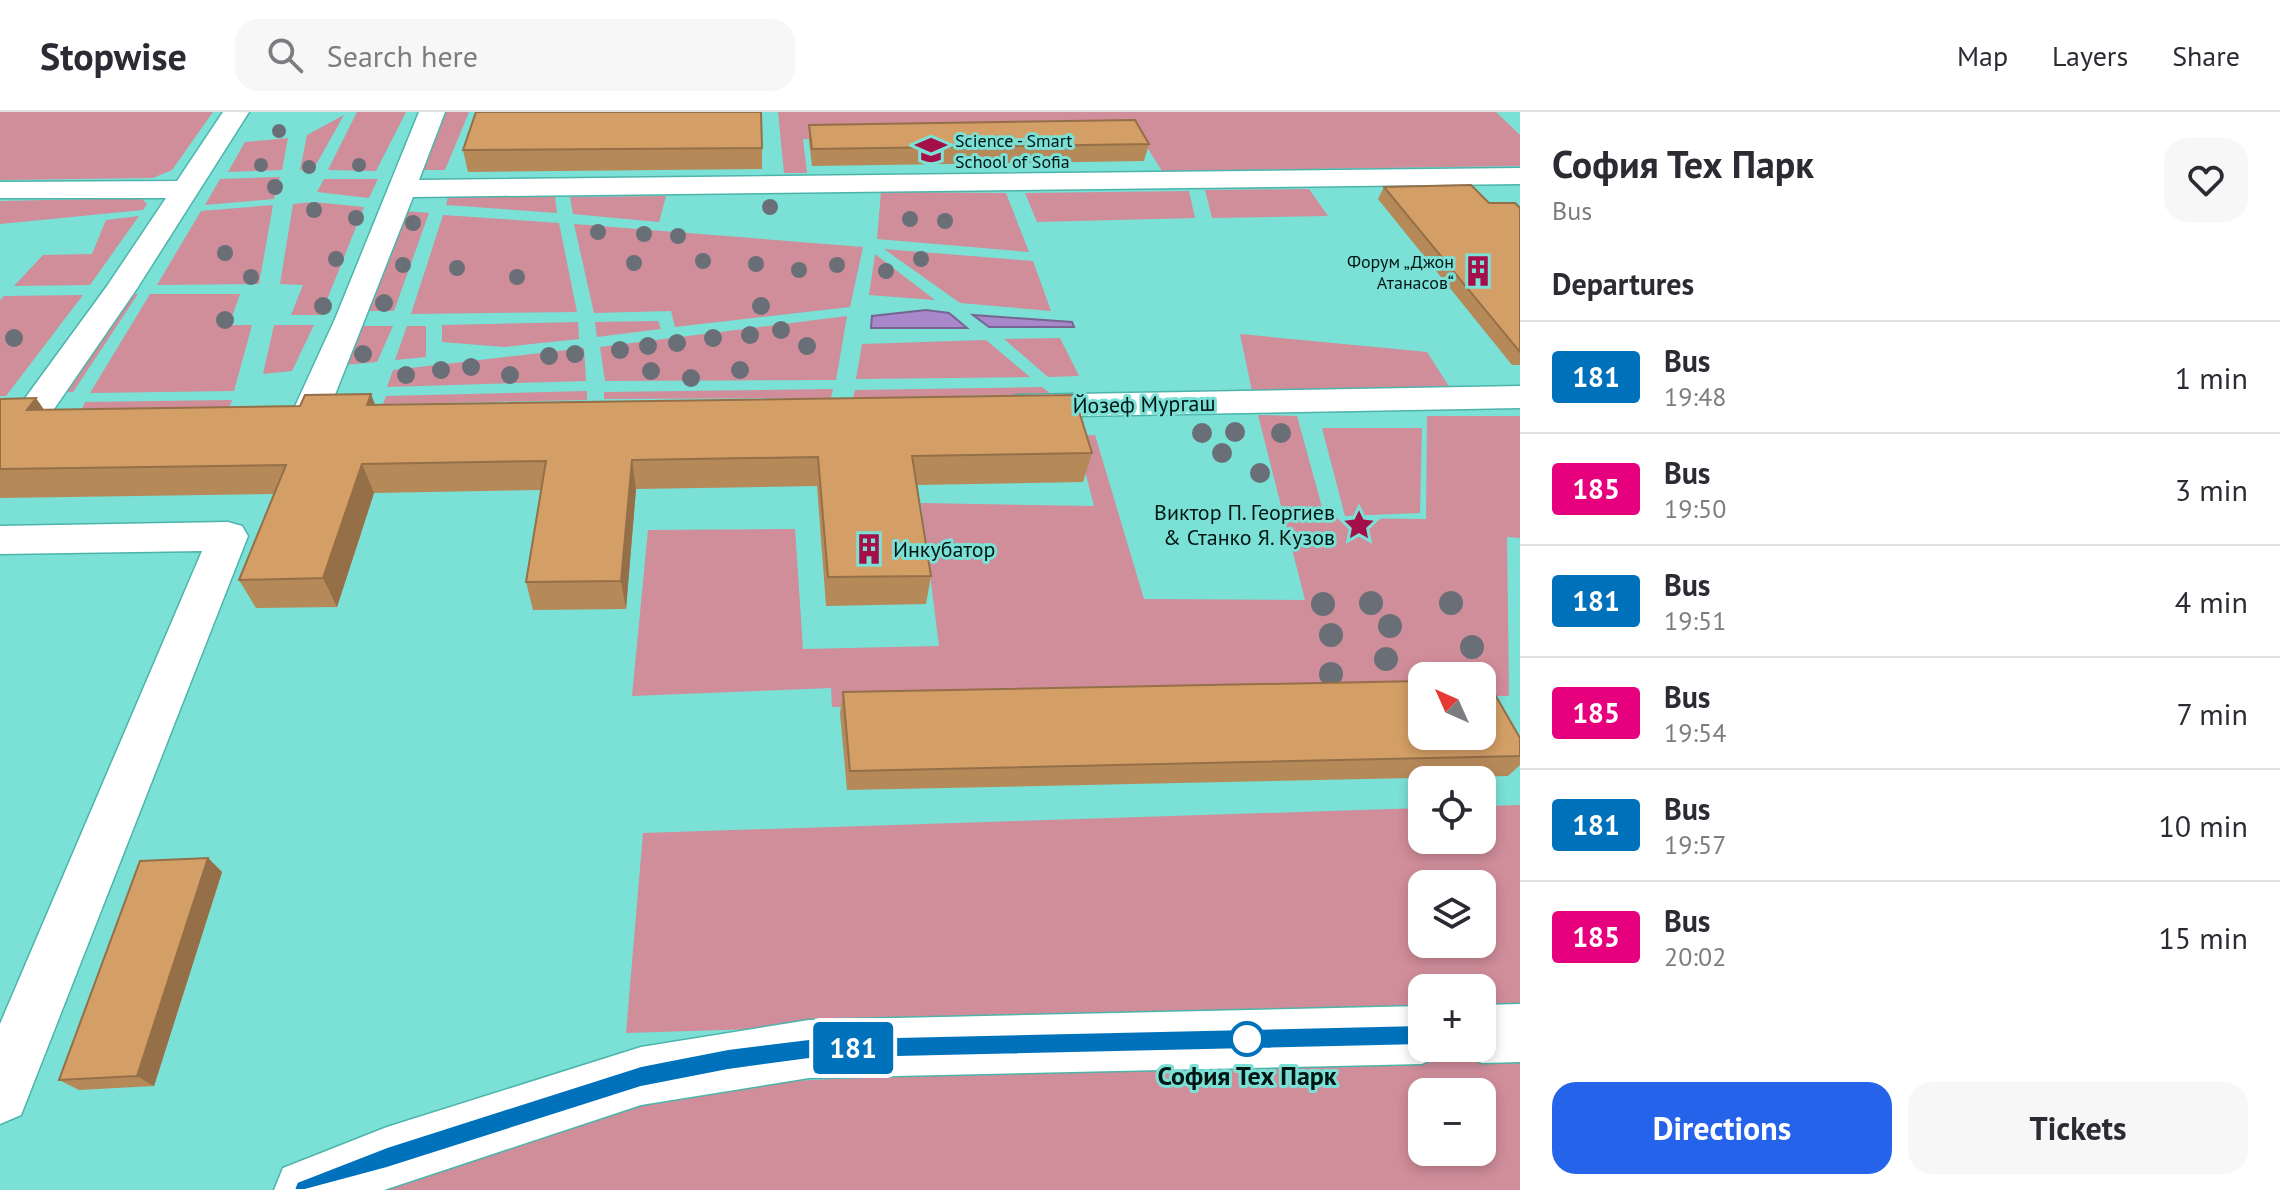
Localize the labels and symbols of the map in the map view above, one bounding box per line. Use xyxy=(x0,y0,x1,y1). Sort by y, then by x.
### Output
place label: Science - Smart School of Sofia xyxy=(955,129,1072,173)
school or university icon: Science - Smart School of Sofia xyxy=(914,133,948,167)
place label: Форум „Джон Атанасов“ xyxy=(1347,250,1454,294)
building icon: Форум „Джон Атанасов“ xyxy=(1461,254,1495,288)
street label: Йозеф Мургаш xyxy=(1072,389,1216,419)
place label: Виктор П. Георгиев & Станко Я. Кузов xyxy=(1154,498,1335,551)
place icon: Виктор П. Георгиев & Станко Я. Кузов xyxy=(1342,508,1376,542)
building icon: Инкубатор xyxy=(852,532,886,566)
place label: Инкубатор xyxy=(893,535,995,563)
north arrow xyxy=(1408,662,1496,750)
line badge: 181 xyxy=(807,1022,899,1074)
marker: София Тех Парк xyxy=(1230,1022,1264,1056)
place label: София Тех Парк xyxy=(1157,1059,1337,1092)

